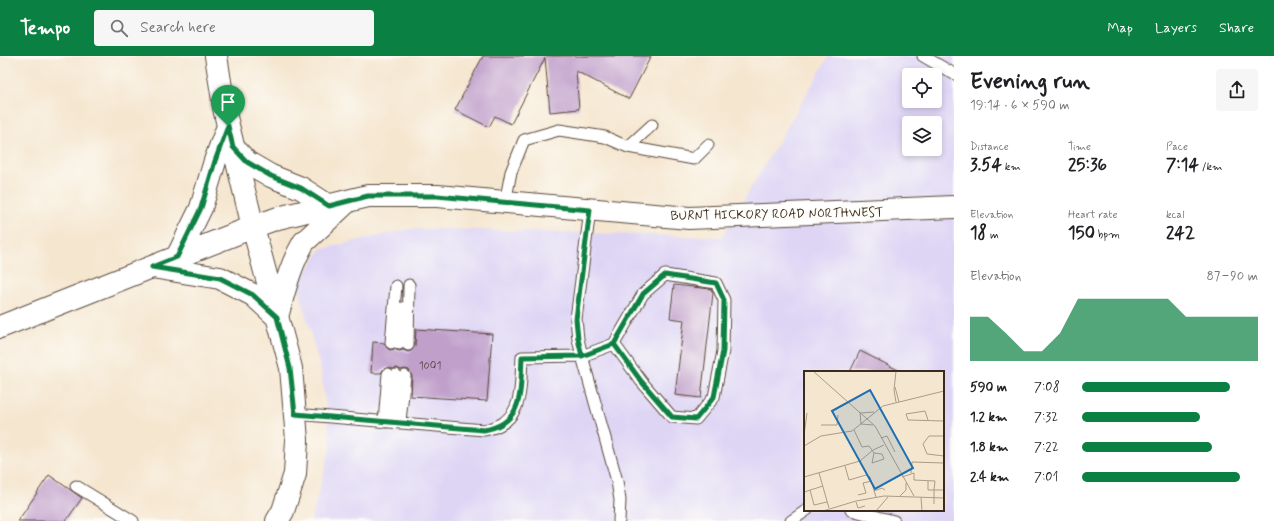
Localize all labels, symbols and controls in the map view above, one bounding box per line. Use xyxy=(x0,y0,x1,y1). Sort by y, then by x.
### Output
search box xyxy=(94,10,374,46)
text: Tempo xyxy=(20,16,70,41)
icon: search xyxy=(108,17,130,39)
text: Search here xyxy=(140,18,216,38)
text: Map xyxy=(1107,19,1133,37)
text: Layers xyxy=(1155,19,1197,37)
text: Share xyxy=(1219,19,1254,37)
map controls xyxy=(902,68,942,156)
button: locate xyxy=(902,68,942,108)
text: Evening run xyxy=(970,68,1090,96)
button: share xyxy=(1216,69,1258,111)
pin xyxy=(211,85,245,126)
icon: arrive xyxy=(217,91,239,113)
text: 19:14 · 6 × 590 m xyxy=(970,97,1070,114)
button: layers xyxy=(902,116,942,156)
text: Distance xyxy=(970,140,1009,154)
text: Time xyxy=(1068,140,1091,154)
text: Pace xyxy=(1166,140,1188,154)
text: 3.54 xyxy=(970,154,1002,176)
text: 25:36 xyxy=(1068,154,1107,176)
text: 7:14 xyxy=(1166,154,1199,176)
text: km xyxy=(1002,160,1021,174)
text: /km xyxy=(1199,160,1223,174)
street label: BURNT HICKORY ROAD NORTHWEST xyxy=(670,204,884,225)
text: Elevation xyxy=(970,208,1013,222)
text: Heart rate xyxy=(1068,208,1117,222)
text: kcal xyxy=(1166,208,1184,222)
text: 18 xyxy=(970,222,987,244)
text: 150 xyxy=(1068,222,1095,244)
text: 242 xyxy=(1166,222,1195,244)
text: m xyxy=(987,228,999,242)
text: bpm xyxy=(1095,228,1120,242)
text: Elevation xyxy=(970,268,1021,285)
text: 87–90 m xyxy=(1206,268,1258,285)
house number: 1001 xyxy=(419,359,441,373)
inset map xyxy=(804,371,944,511)
text: 590 m xyxy=(970,379,1007,396)
text: 7:08 xyxy=(1034,379,1060,396)
text: 1.2 km xyxy=(970,409,1007,426)
text: 7:32 xyxy=(1034,409,1058,426)
text: 1.8 km xyxy=(970,439,1008,456)
text: 7:22 xyxy=(1034,439,1059,456)
text: 2.4 km xyxy=(970,469,1009,486)
text: 7:01 xyxy=(1034,469,1058,486)

